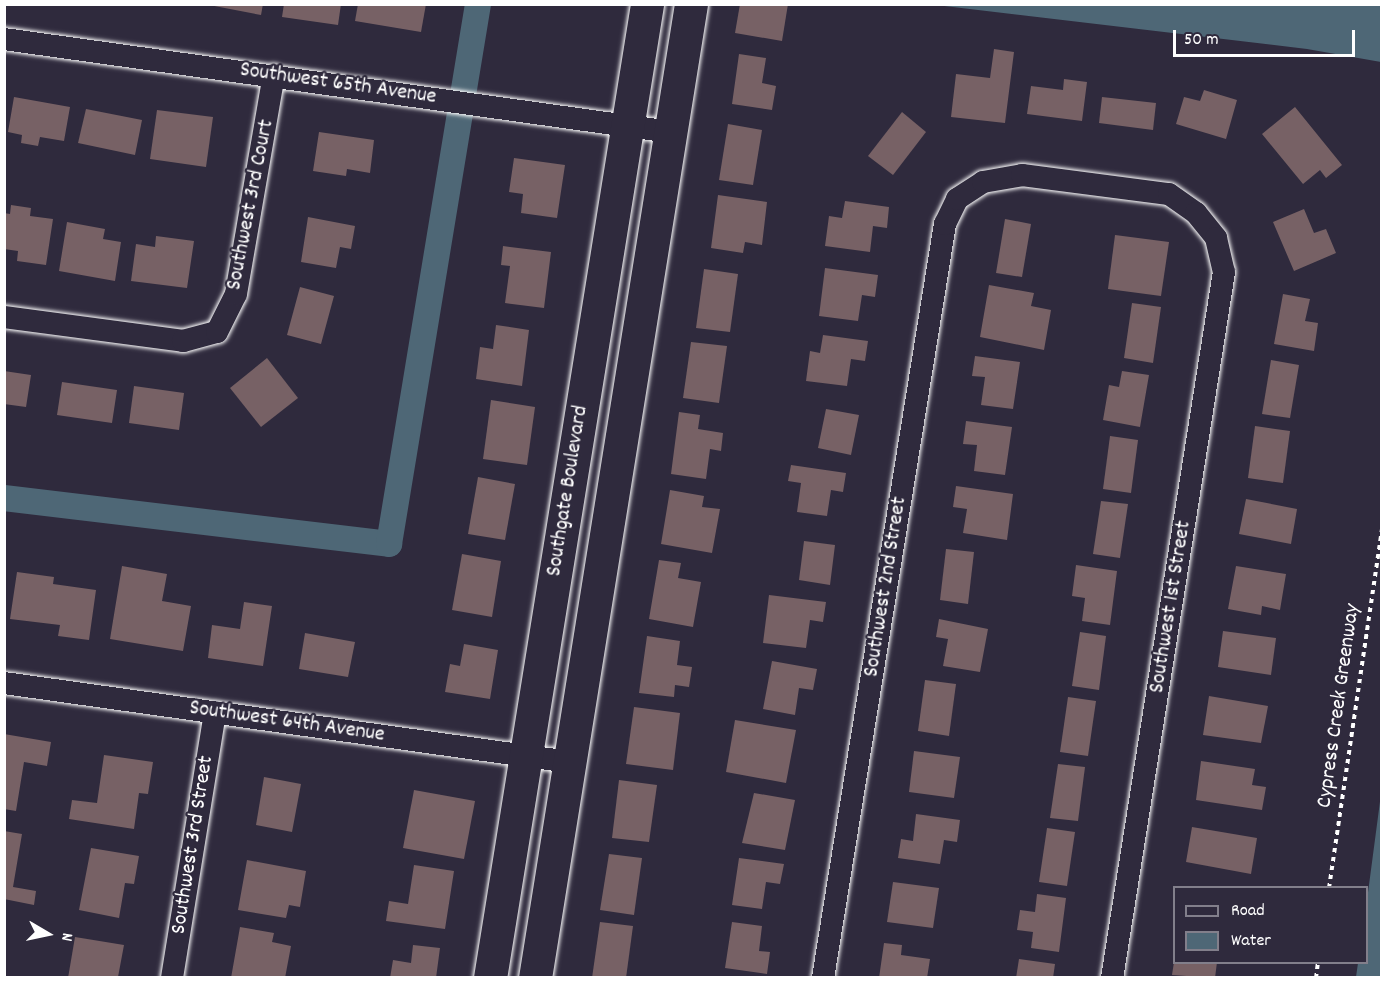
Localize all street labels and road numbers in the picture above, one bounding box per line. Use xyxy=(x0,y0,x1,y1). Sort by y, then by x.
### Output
street label: Southwest 65th Avenue xyxy=(238,57,438,111)
street label: Southwest 3rd Court xyxy=(222,118,280,292)
street label: Southgate Boulevard xyxy=(541,404,595,578)
street label: Southwest 2nd Street xyxy=(859,495,913,679)
street label: Southwest 1st Street xyxy=(1144,519,1198,695)
street label: Cypress Creek Greenway xyxy=(1312,602,1366,810)
street label: Southwest 64th Avenue xyxy=(188,695,386,749)
street label: Southwest 3rd Street xyxy=(166,754,220,936)

